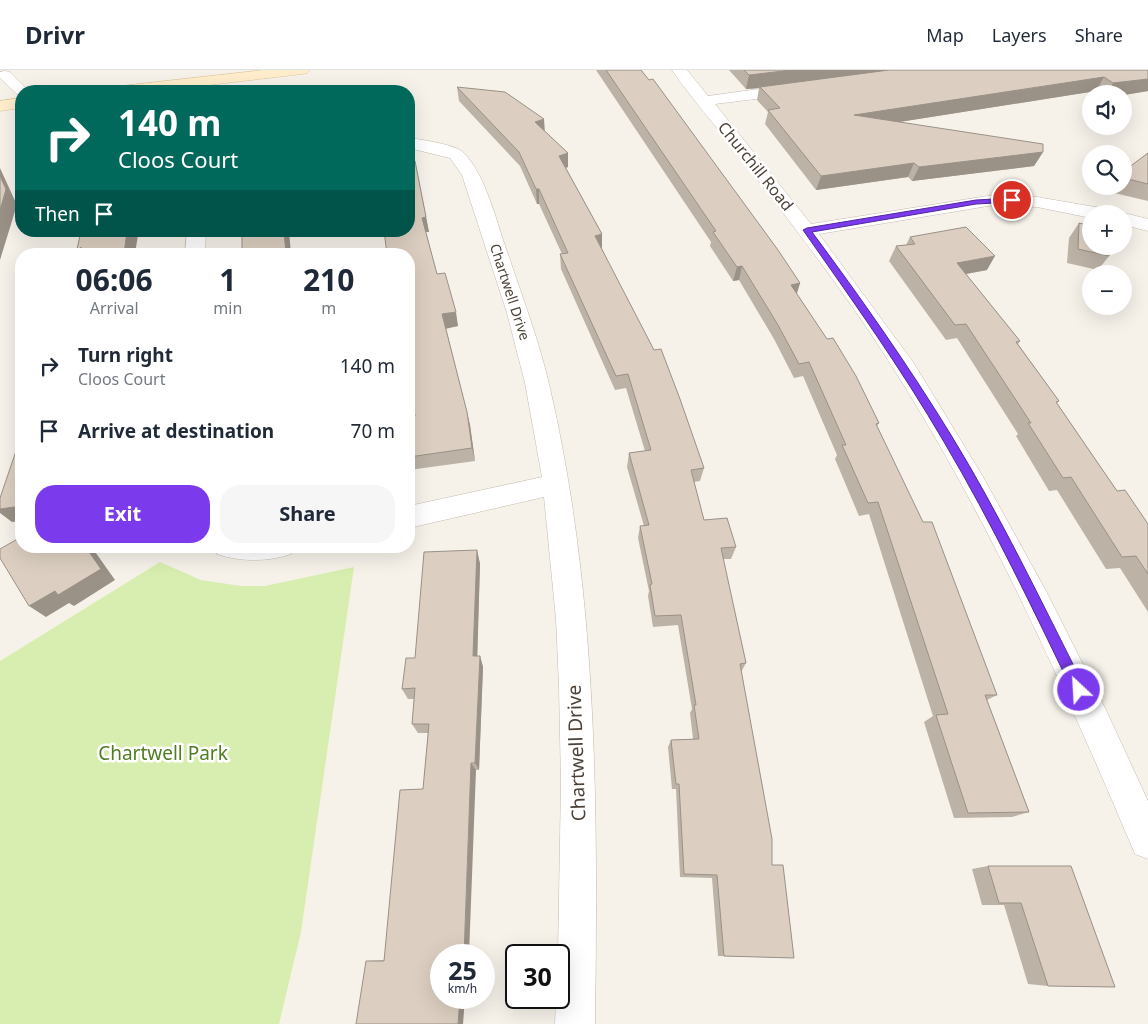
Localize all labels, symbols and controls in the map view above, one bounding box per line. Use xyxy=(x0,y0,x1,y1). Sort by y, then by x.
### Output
text: Drivr xyxy=(25,18,85,51)
text: Map xyxy=(926,23,964,47)
text: Layers xyxy=(992,23,1047,47)
text: Share xyxy=(1075,23,1123,47)
map controls xyxy=(1082,85,1132,315)
button: sound xyxy=(1082,85,1132,135)
text: 140 m xyxy=(118,99,221,146)
icon: right xyxy=(35,105,100,170)
street label: Churchill Road xyxy=(713,117,799,215)
text: Cloos Court xyxy=(118,144,238,174)
button: search xyxy=(1082,145,1132,195)
pin xyxy=(991,179,1033,221)
icon: arrive xyxy=(998,186,1026,214)
icon: arrive xyxy=(90,200,118,228)
text: Then xyxy=(35,201,80,227)
button: + xyxy=(1082,205,1132,255)
street label: Chartwell Drive xyxy=(486,241,535,343)
text: 06:06 xyxy=(76,259,153,300)
text: 1 xyxy=(219,259,236,300)
text: 210 xyxy=(303,259,354,300)
button: − xyxy=(1082,265,1132,315)
text: Arrival xyxy=(90,297,139,319)
text: min xyxy=(213,297,242,319)
text: m xyxy=(321,297,336,319)
text: Turn right xyxy=(78,342,173,368)
icon: right xyxy=(35,352,63,380)
text: 140 m xyxy=(340,353,395,379)
text: Cloos Court xyxy=(78,368,166,390)
icon: arrive xyxy=(35,417,63,445)
text: Arrive at destination xyxy=(78,418,274,444)
text: 70 m xyxy=(351,418,395,444)
button: Exit xyxy=(35,485,210,543)
button: Share xyxy=(220,485,395,543)
position arrow xyxy=(1052,663,1104,715)
street label: Chartwell Drive xyxy=(561,684,591,822)
park label: Chartwell Park xyxy=(98,740,228,766)
speed limit sign: 30 xyxy=(505,944,570,1009)
text: 25 xyxy=(448,953,477,987)
text: km/h xyxy=(448,980,477,997)

